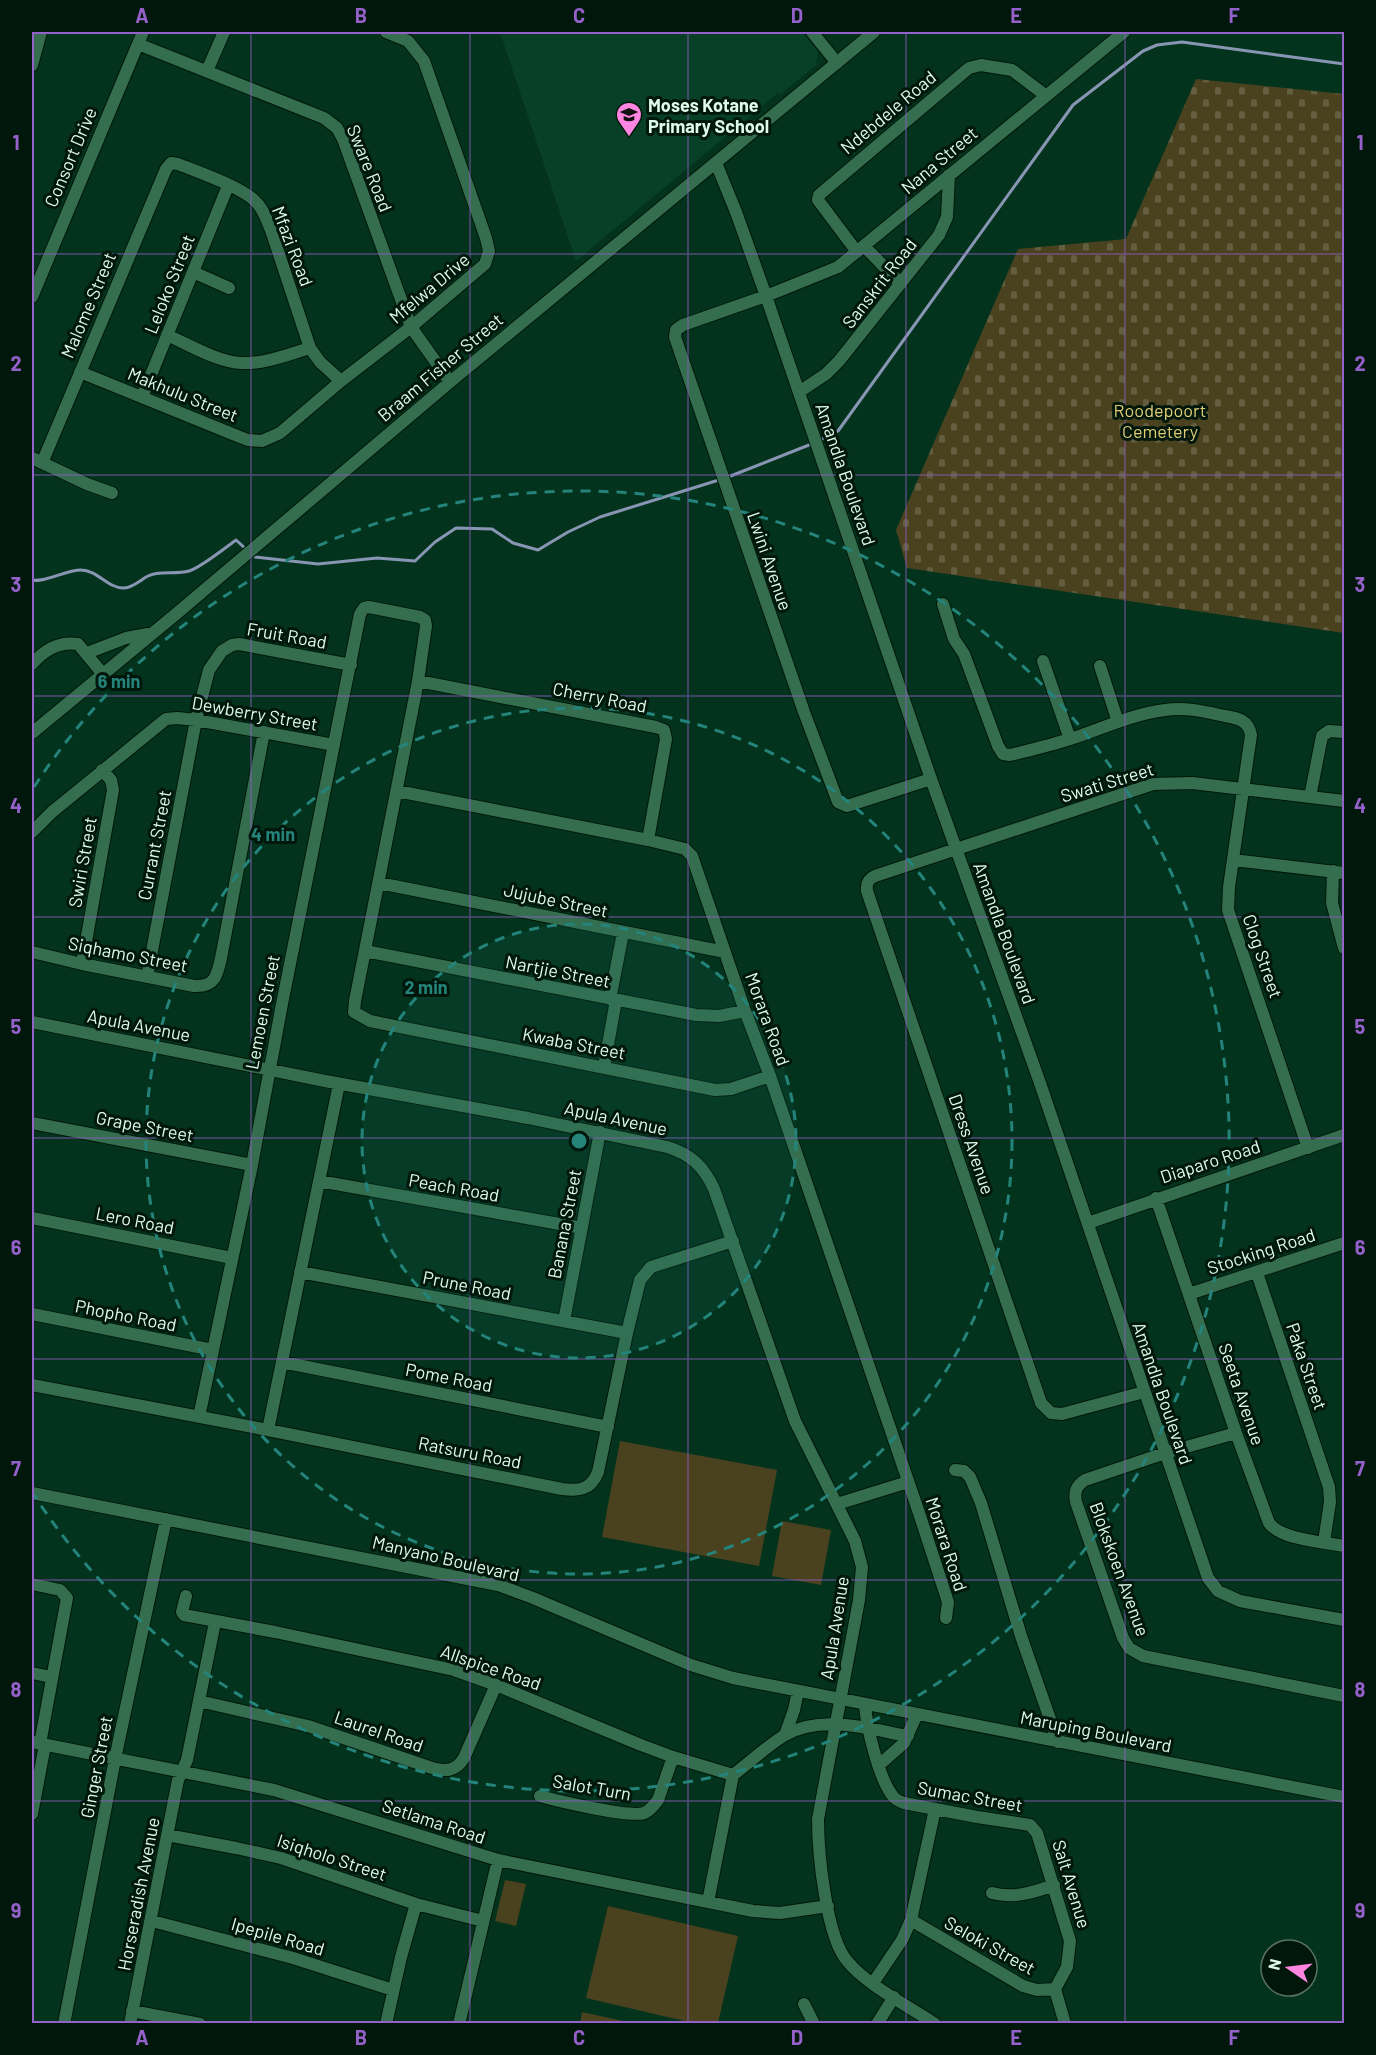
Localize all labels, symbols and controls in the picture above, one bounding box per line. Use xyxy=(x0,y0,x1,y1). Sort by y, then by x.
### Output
text: A xyxy=(135,3,149,27)
text: B xyxy=(355,3,367,27)
text: C xyxy=(573,3,585,27)
text: D xyxy=(791,3,803,27)
text: E xyxy=(1010,3,1022,27)
text: F xyxy=(1228,3,1240,27)
street label: Ndebdele Road xyxy=(836,66,940,158)
place label: Moses Kotane Primary School xyxy=(648,94,769,137)
school or university icon: Moses Kotane Primary School xyxy=(614,100,644,138)
street label: Consort Drive xyxy=(39,104,101,210)
street label: Sware Road xyxy=(343,121,397,215)
street label: Nana Street xyxy=(896,122,982,198)
text: 1 xyxy=(12,130,20,154)
text: 1 xyxy=(1356,130,1364,154)
street label: Mfazi Road xyxy=(268,203,318,289)
street label: Leloko Street xyxy=(139,231,199,337)
street label: Sanskrit Road xyxy=(837,234,921,332)
street label: Mfelwa Drive xyxy=(384,248,474,328)
street label: Malome Street xyxy=(56,249,120,361)
street label: Braam Fisher Street xyxy=(373,308,507,426)
text: 2 xyxy=(10,351,22,375)
text: 2 xyxy=(1354,351,1366,375)
street label: Makhulu Street xyxy=(125,362,241,426)
park label: Roodepoort Cemetery xyxy=(1114,399,1206,442)
street label: Amandla Boulevard xyxy=(811,400,881,548)
street label: Lwini Avenue xyxy=(743,509,797,613)
text: 3 xyxy=(11,572,21,596)
text: 3 xyxy=(1355,572,1365,596)
street label: Fruit Road xyxy=(245,617,329,653)
text: 6 min xyxy=(98,670,140,692)
street label: Cherry Road xyxy=(551,677,649,717)
street label: Dewberry Street xyxy=(190,691,320,735)
street label: Swati Street xyxy=(1058,757,1156,807)
street label: Currant Street xyxy=(133,788,175,902)
text: 4 xyxy=(10,793,22,817)
text: 4 xyxy=(1354,793,1366,817)
street label: Swiri Street xyxy=(63,815,101,909)
text: 4 min xyxy=(251,823,295,845)
street label: Amandla Boulevard xyxy=(969,859,1041,1007)
street label: Jujube Street xyxy=(502,878,610,922)
street label: Clog Street xyxy=(1238,911,1288,1001)
street label: Siqhamo Street xyxy=(66,932,190,976)
street label: Nartjie Street xyxy=(504,950,612,992)
street label: Lemoen Street xyxy=(240,953,284,1071)
street label: Morara Road xyxy=(741,969,795,1069)
text: 2 min xyxy=(404,976,448,998)
street label: Apula Avenue xyxy=(86,1004,192,1046)
text: 5 xyxy=(11,1014,22,1038)
text: 5 xyxy=(1355,1014,1366,1038)
street label: Kwaba Street xyxy=(521,1022,627,1064)
street label: Dress Avenue xyxy=(945,1091,999,1197)
street label: Apula Avenue xyxy=(563,1096,669,1140)
street label: Grape Street xyxy=(94,1106,196,1146)
centre of rings xyxy=(569,1131,589,1151)
street label: Diaparo Road xyxy=(1157,1135,1263,1187)
street label: Banana Street xyxy=(543,1167,585,1281)
street label: Peach Road xyxy=(407,1168,501,1206)
street label: Lero Road xyxy=(94,1202,176,1238)
street label: Stocking Road xyxy=(1204,1223,1318,1279)
text: 6 xyxy=(11,1235,22,1259)
text: 6 xyxy=(1355,1235,1366,1259)
street label: Prune Road xyxy=(421,1266,513,1304)
street label: Phopho Road xyxy=(73,1294,179,1336)
street label: Amandla Boulevard xyxy=(1128,1319,1198,1467)
street label: Paka Street xyxy=(1282,1320,1332,1412)
street label: Seeta Avenue xyxy=(1214,1340,1270,1448)
street label: Pome Road xyxy=(404,1358,494,1396)
street label: Ratsuru Road xyxy=(417,1431,523,1473)
text: 7 xyxy=(11,1456,21,1480)
text: 7 xyxy=(1355,1456,1365,1480)
street label: Morara Road xyxy=(921,1494,973,1594)
street label: Blokskoen Avenue xyxy=(1085,1499,1155,1639)
street label: Manyano Boulevard xyxy=(370,1530,522,1586)
street label: Apula Avenue xyxy=(815,1575,853,1681)
street label: Allspice Road xyxy=(438,1640,544,1694)
text: 8 xyxy=(11,1677,22,1701)
text: 8 xyxy=(1355,1677,1366,1701)
street label: Laurel Road xyxy=(332,1706,426,1756)
street label: Maruping Boulevard xyxy=(1018,1706,1174,1756)
street label: Ginger Street xyxy=(75,1714,117,1820)
street label: Salot Turn xyxy=(551,1769,633,1805)
street label: Sumac Street xyxy=(916,1776,1024,1816)
street label: Setlama Road xyxy=(380,1794,488,1848)
street label: Horseradish Avenue xyxy=(112,1816,164,1972)
street label: Isiqholo Street xyxy=(274,1829,390,1885)
street label: Salt Avenue xyxy=(1048,1837,1096,1931)
text: 9 xyxy=(11,1898,21,1922)
text: 9 xyxy=(1355,1898,1365,1922)
street label: Seloki Street xyxy=(941,1911,1039,1979)
street label: Ipepile Road xyxy=(229,1912,327,1960)
north arrow xyxy=(1259,1938,1319,1998)
text: N xyxy=(1263,1957,1284,1972)
text: A xyxy=(135,2025,149,2049)
text: B xyxy=(355,2025,367,2049)
text: C xyxy=(573,2025,585,2049)
text: D xyxy=(791,2025,803,2049)
text: E xyxy=(1010,2025,1022,2049)
text: F xyxy=(1228,2025,1240,2049)

